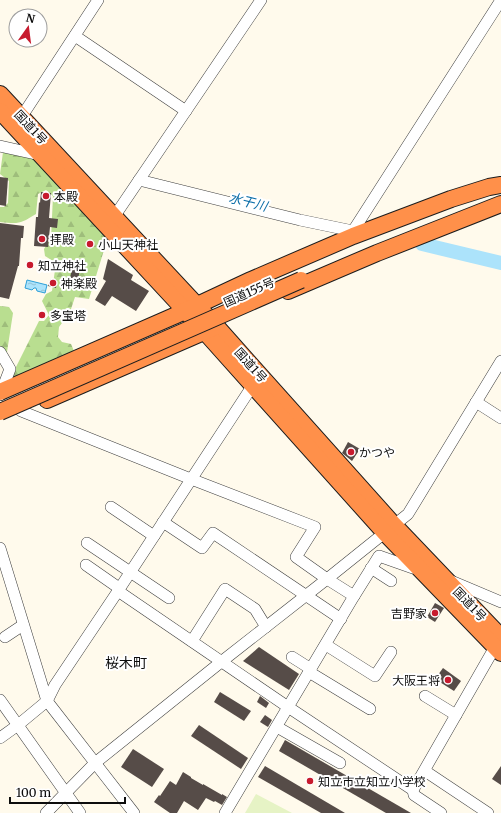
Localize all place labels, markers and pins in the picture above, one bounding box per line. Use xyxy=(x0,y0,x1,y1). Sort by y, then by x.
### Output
place label: 本殿 xyxy=(54,189,78,204)
marker: 本殿 xyxy=(41,191,51,201)
place label: 拝殿 xyxy=(50,232,74,247)
marker: 拝殿 xyxy=(37,234,47,244)
place label: 小山天神社 xyxy=(98,237,158,252)
marker: 小山天神社 xyxy=(85,239,95,249)
place label: 知立神社 xyxy=(38,258,86,273)
marker: 知立神社 xyxy=(25,260,35,270)
place label: 神楽殿 xyxy=(61,276,97,291)
marker: 神楽殿 xyxy=(48,278,58,288)
place label: 多宝塔 xyxy=(50,308,86,323)
marker: 多宝塔 xyxy=(37,310,47,320)
place label: かつや xyxy=(359,445,395,460)
marker: かつや xyxy=(346,447,356,457)
place label: 吉野家 xyxy=(391,606,427,621)
marker: 吉野家 xyxy=(430,608,440,618)
place label: 大阪王将 xyxy=(392,673,440,688)
marker: 大阪王将 xyxy=(443,675,453,685)
place label: 知立市立知立小学校 xyxy=(318,774,426,789)
marker: 知立市立知立小学校 xyxy=(305,776,315,786)

